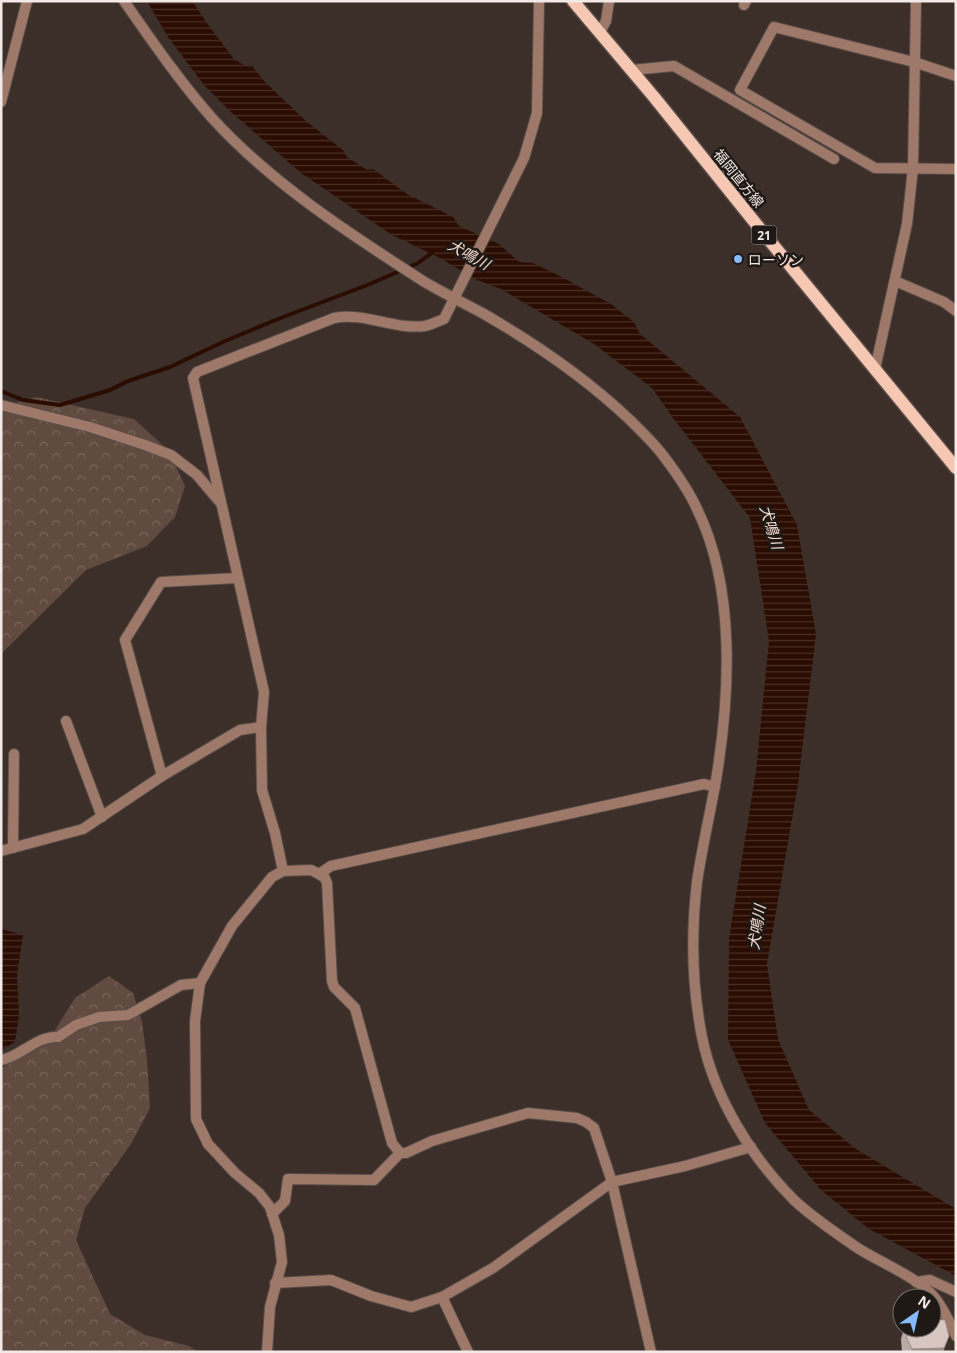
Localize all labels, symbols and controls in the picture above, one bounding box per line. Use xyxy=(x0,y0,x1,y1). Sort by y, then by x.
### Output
street label: 福岡直方線 xyxy=(710,145,768,211)
road number: 21 xyxy=(752,226,776,244)
water label: 犬鳴川 xyxy=(444,234,495,275)
place label: ローソン xyxy=(748,250,804,269)
marker: ローソン xyxy=(732,253,744,265)
water label: 犬鳴川 xyxy=(756,503,789,553)
water label: 犬鳴川 xyxy=(743,901,770,951)
north arrow xyxy=(892,1288,942,1338)
text: N xyxy=(915,1291,935,1313)

